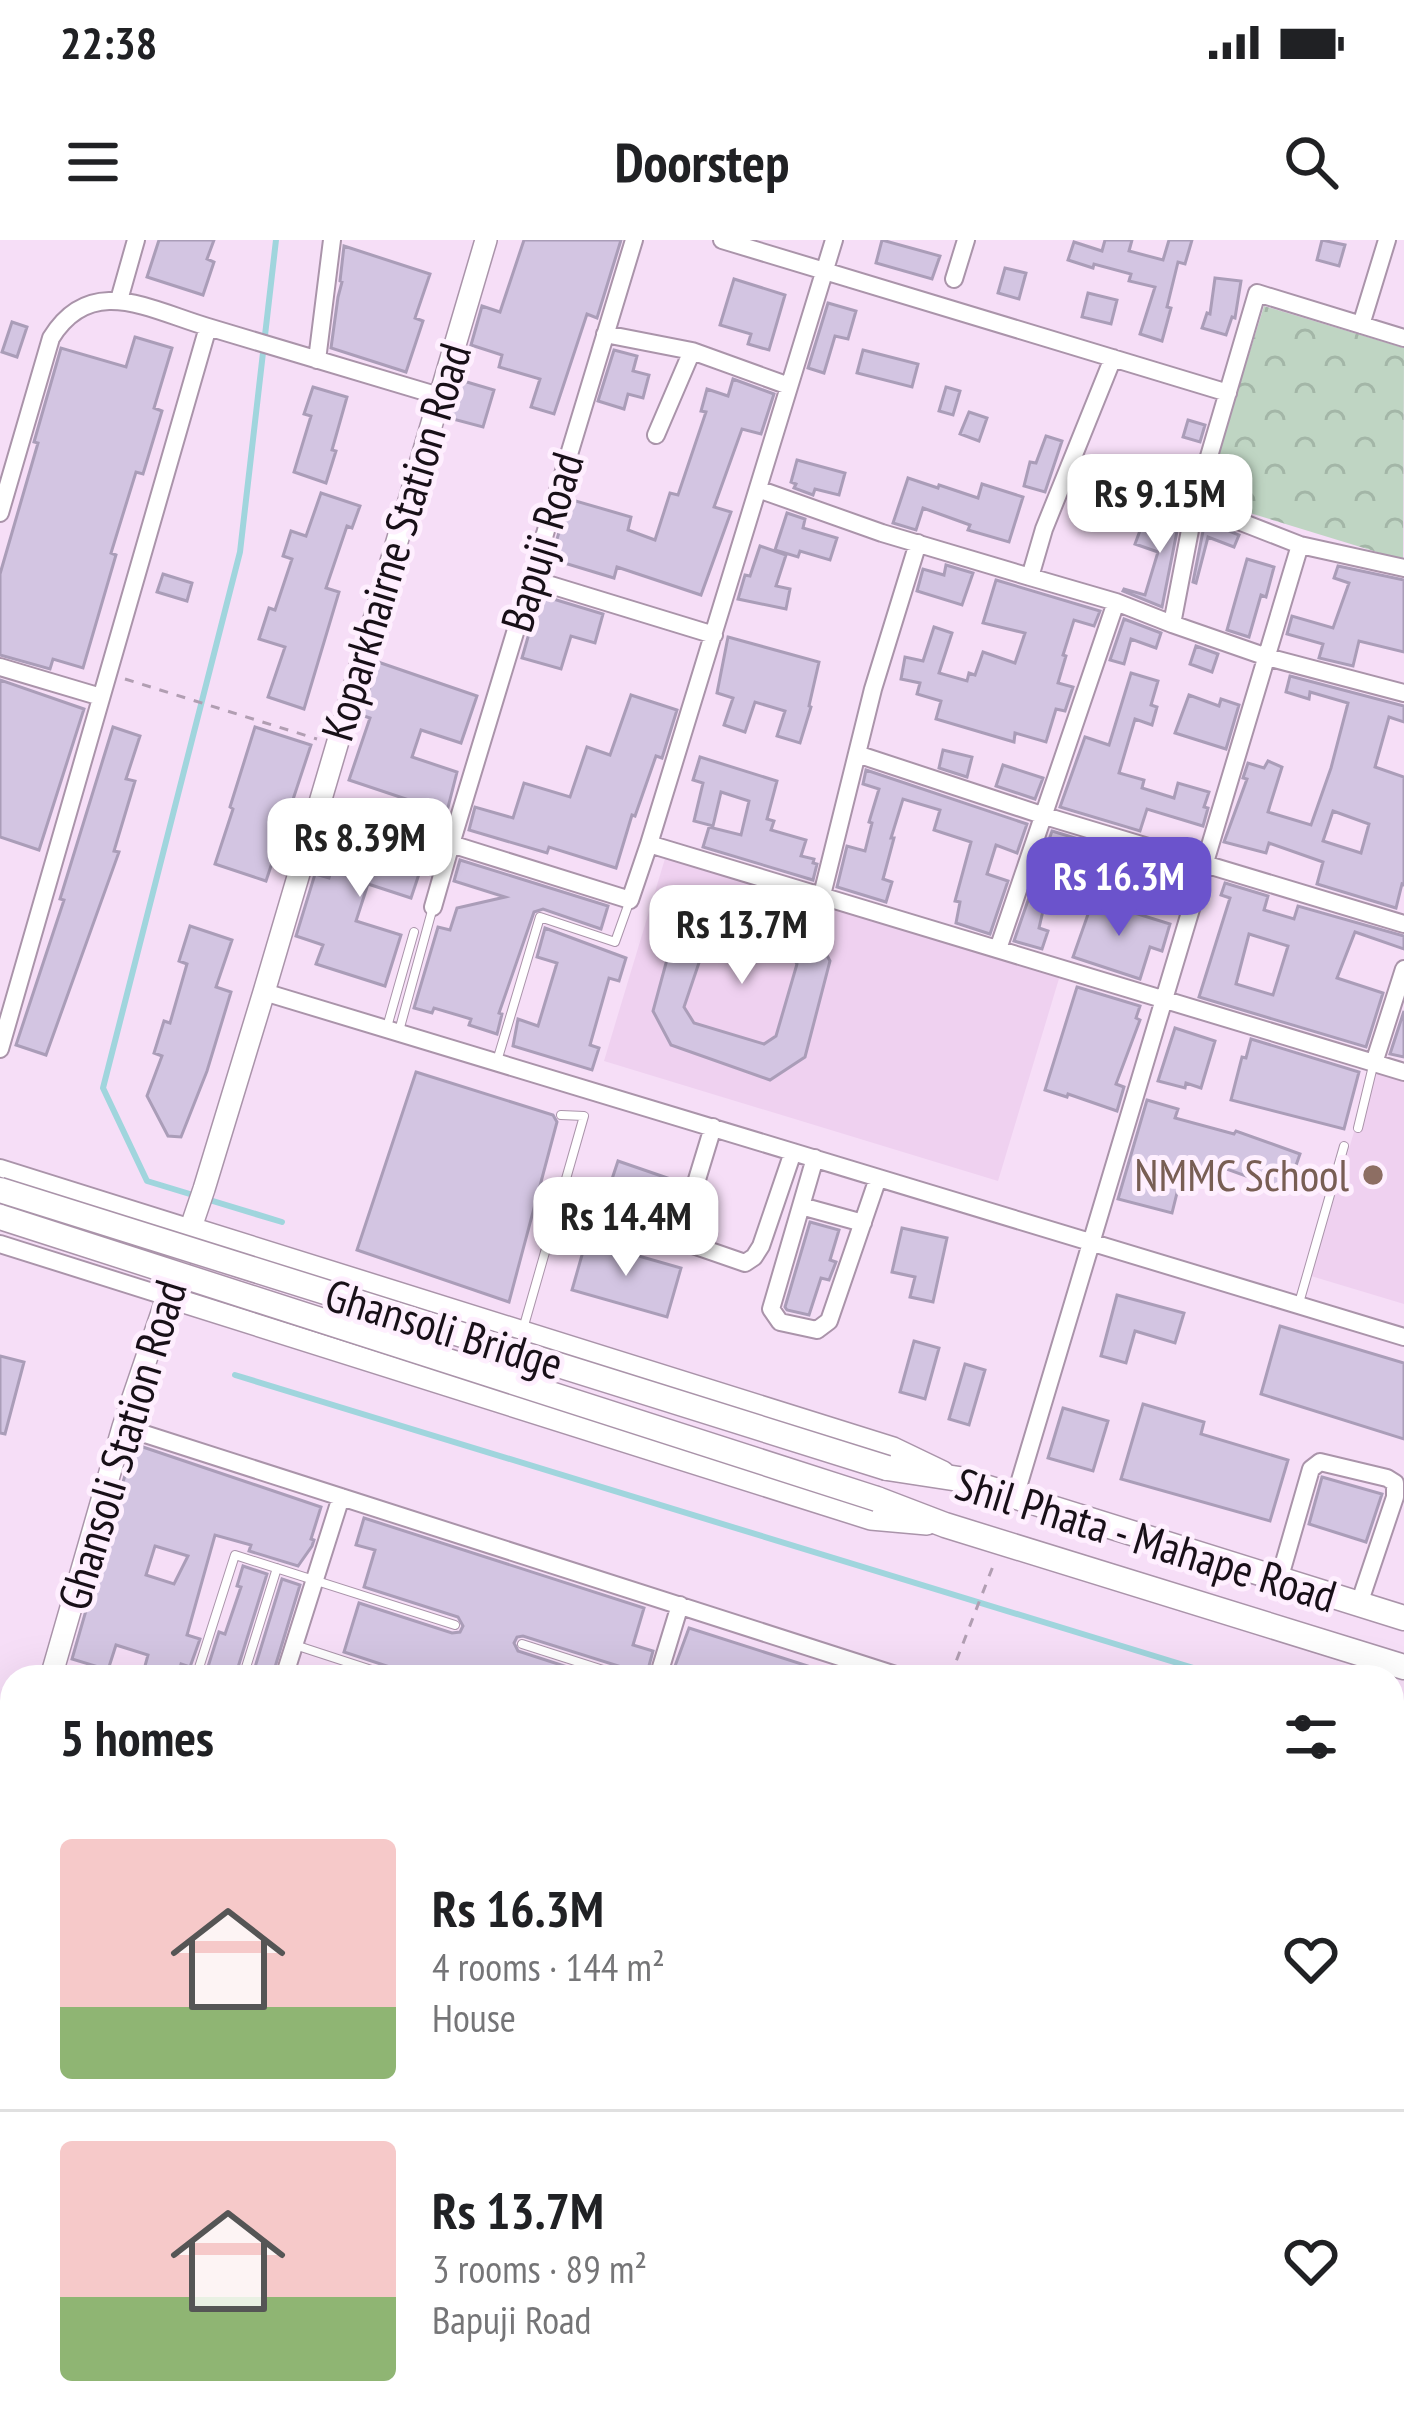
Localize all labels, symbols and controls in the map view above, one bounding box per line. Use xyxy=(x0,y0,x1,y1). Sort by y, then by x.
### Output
text: 22:38 xyxy=(60,13,157,71)
text: Doorstep xyxy=(615,127,789,197)
icon: menu xyxy=(60,129,126,195)
icon: search xyxy=(1278,129,1344,195)
street label: Koparkhairne Station Road xyxy=(307,336,483,747)
street label: Bapuji Road xyxy=(486,445,596,638)
pin: Rs 9.15M xyxy=(1036,454,1284,556)
text: Rs 9.15M xyxy=(1094,467,1226,518)
pin: Rs 8.39M xyxy=(236,798,484,900)
text: Rs 8.39M xyxy=(294,811,426,862)
pin: Rs 16.3M xyxy=(995,837,1243,939)
text: Rs 16.3M xyxy=(1053,850,1185,901)
pin: Rs 13.7M xyxy=(618,885,866,987)
text: Rs 13.7M xyxy=(676,898,808,949)
place label: NMMC School xyxy=(1134,1145,1350,1203)
marker: NMMC School xyxy=(1360,1162,1386,1188)
pin: Rs 14.4M xyxy=(502,1177,750,1279)
text: Rs 14.4M xyxy=(560,1190,692,1241)
street label: Ghansoli Bridge xyxy=(319,1265,570,1392)
street label: Ghansoli Station Road xyxy=(43,1273,199,1616)
street label: Shil Phata - Mahape Road xyxy=(949,1454,1344,1625)
text: 5 homes xyxy=(60,1704,214,1770)
icon: filters xyxy=(1278,1704,1344,1770)
text: Rs 16.3M xyxy=(432,1875,604,1941)
icon: home xyxy=(156,1887,300,2031)
icon: heart xyxy=(1278,1926,1344,1992)
text: 4 rooms · 144 m² xyxy=(432,1941,665,1992)
text: House xyxy=(432,1992,516,2043)
text: Rs 13.7M xyxy=(432,2177,604,2243)
icon: home xyxy=(156,2189,300,2333)
icon: heart xyxy=(1278,2228,1344,2294)
text: 3 rooms · 89 m² xyxy=(432,2243,647,2294)
text: Bapuji Road xyxy=(432,2294,592,2345)

